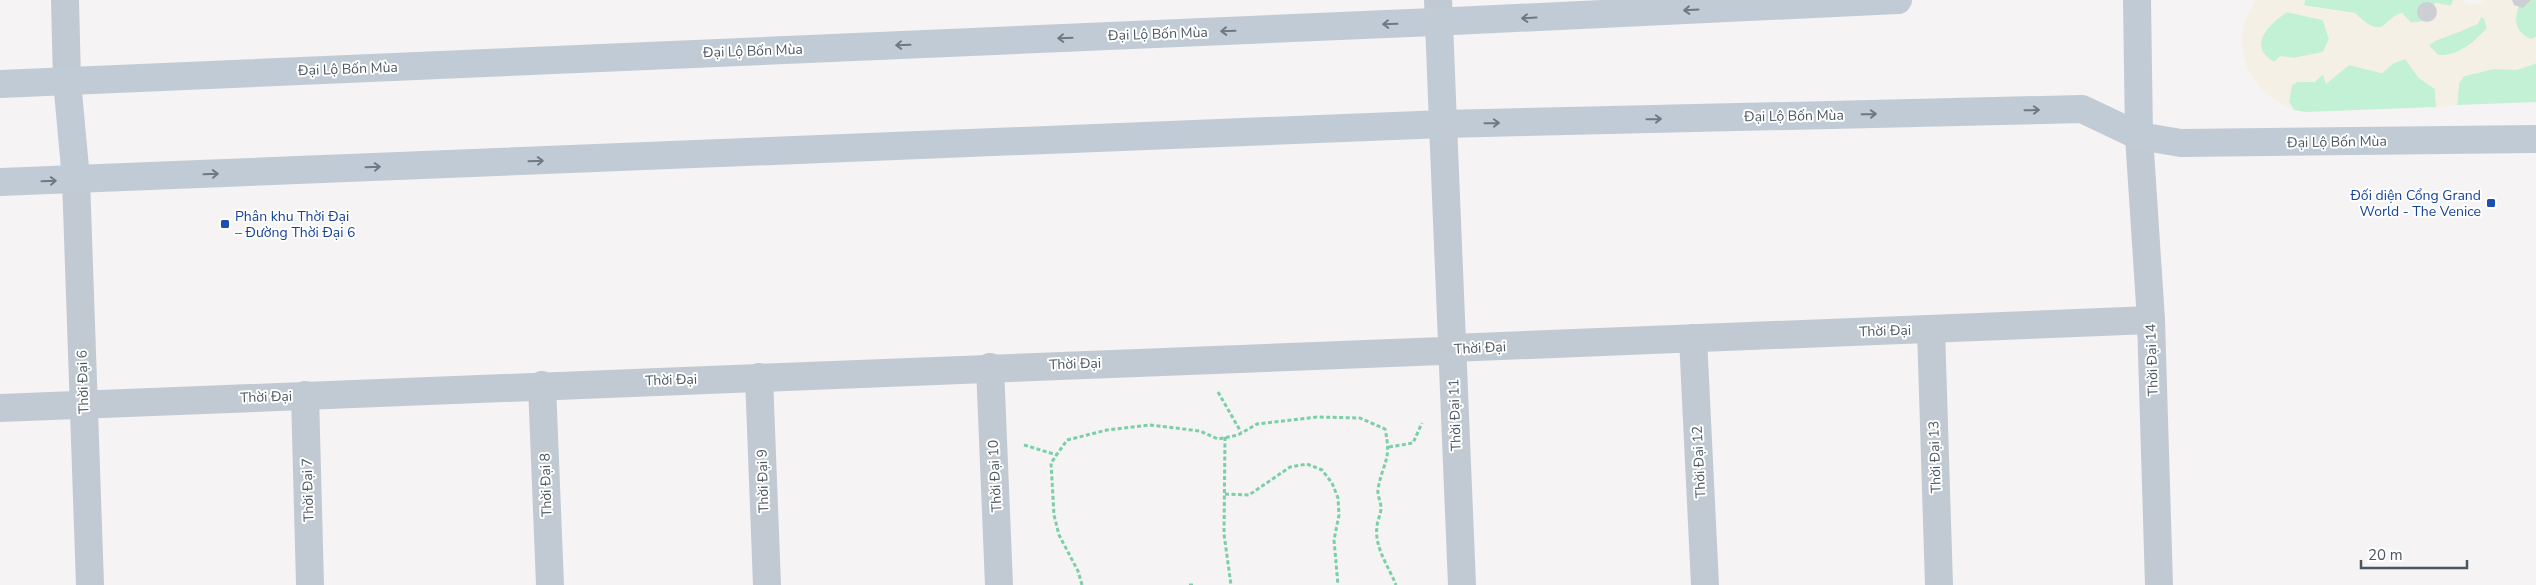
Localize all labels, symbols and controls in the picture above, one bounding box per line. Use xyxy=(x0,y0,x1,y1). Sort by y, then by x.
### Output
one-way arrow xyxy=(1684,5,1700,14)
one-way arrow xyxy=(1521,13,1537,22)
one-way arrow xyxy=(1382,19,1398,29)
street label: Đại Lộ Bốn Mùa xyxy=(1107,23,1208,45)
one-way arrow xyxy=(1220,26,1236,36)
one-way arrow xyxy=(1058,33,1074,43)
street label: Đại Lộ Bốn Mùa xyxy=(702,40,803,62)
one-way arrow xyxy=(895,40,912,50)
street label: Đại Lộ Bốn Mùa xyxy=(297,58,398,80)
one-way arrow xyxy=(2023,105,2039,115)
street label: Đại Lộ Bốn Mùa xyxy=(1743,106,1844,126)
one-way arrow xyxy=(1860,109,1877,119)
one-way arrow xyxy=(1646,114,1662,124)
one-way arrow xyxy=(1484,118,1500,128)
street label: Đại Lộ Bốn Mùa xyxy=(2286,132,2387,152)
one-way arrow xyxy=(528,156,544,166)
one-way arrow xyxy=(365,163,381,172)
one-way arrow xyxy=(202,169,219,179)
one-way arrow xyxy=(40,176,56,185)
place label: Đối diện Cổng Grand World - The Venice xyxy=(2349,186,2481,221)
marker: Đối diện Cổng Grand World - The Venice xyxy=(2485,197,2497,209)
place label: Phân khu Thời Đại – Đường Thời Đại 6 xyxy=(235,207,355,242)
marker: Phân khu Thời Đại – Đường Thời Đại 6 xyxy=(219,218,231,230)
street label: Thời Đại xyxy=(1859,321,1911,341)
street label: Thời Đại 14 xyxy=(2141,323,2163,397)
street label: Thời Đại xyxy=(1453,337,1507,359)
street label: Thời Đại 6 xyxy=(72,350,94,414)
street label: Thời Đại xyxy=(1049,354,1101,374)
street label: Thời Đại xyxy=(645,370,697,390)
street label: Thời Đại 11 xyxy=(1444,378,1466,452)
street label: Thời Đại xyxy=(240,387,292,407)
street label: Thời Đại 13 xyxy=(1924,420,1946,494)
street label: Thời Đại 12 xyxy=(1688,425,1710,499)
street label: Thời Đại 10 xyxy=(984,439,1006,513)
street label: Thời Đại 9 xyxy=(752,449,774,513)
street label: Thời Đại 8 xyxy=(535,453,557,517)
street label: Thời Đại 7 xyxy=(297,458,319,522)
scale bar xyxy=(2361,538,2467,570)
text: 20 m xyxy=(2368,545,2403,565)

